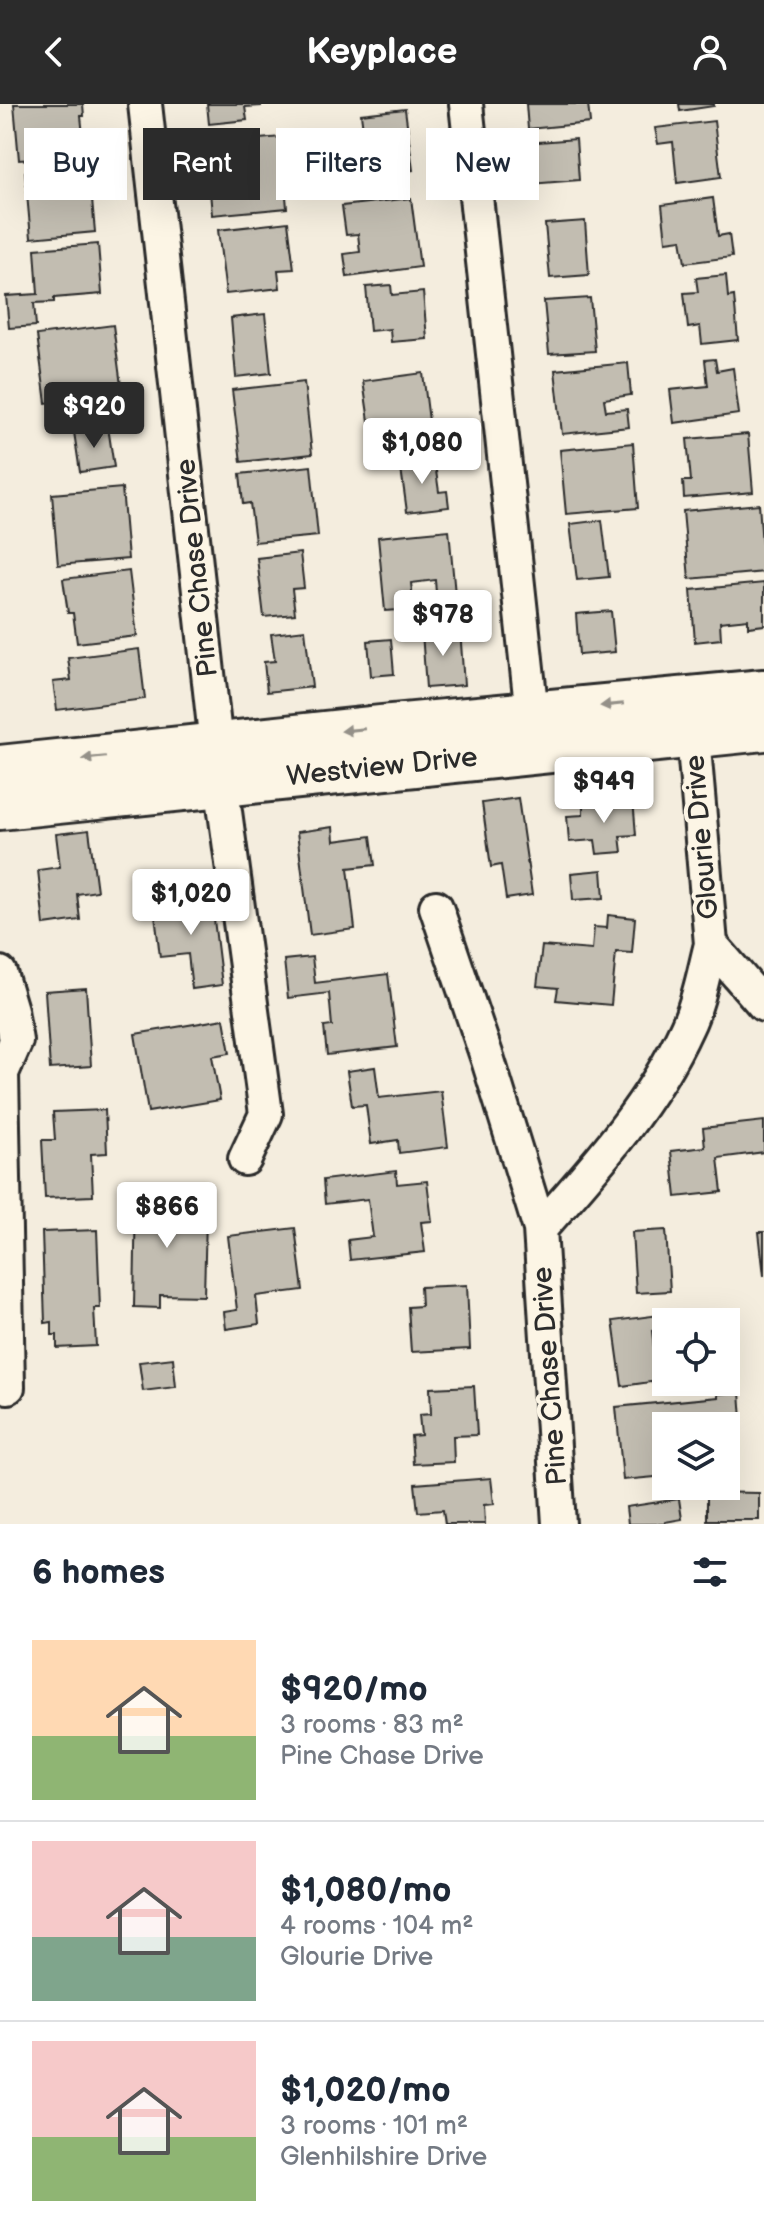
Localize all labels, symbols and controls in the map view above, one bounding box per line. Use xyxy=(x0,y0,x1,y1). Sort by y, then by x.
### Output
icon: back xyxy=(32,30,76,74)
icon: person xyxy=(688,30,732,74)
text: Keyplace xyxy=(307,31,457,74)
chip: Buy xyxy=(24,128,127,200)
chip: Rent xyxy=(143,128,260,200)
chip: Filters xyxy=(276,128,410,200)
chip: New xyxy=(426,128,539,200)
pin: $920 xyxy=(47,382,141,450)
text: $920 xyxy=(62,392,126,423)
pin: $1,080 xyxy=(357,418,487,486)
text: $1,080 xyxy=(381,428,463,459)
street label: Pine Chase Drive xyxy=(169,457,225,679)
pin: $978 xyxy=(396,590,490,658)
text: $978 xyxy=(412,600,474,631)
one-way arrow xyxy=(599,698,624,711)
one-way arrow xyxy=(340,724,365,737)
street label: Westview Drive xyxy=(285,741,479,793)
one-way arrow xyxy=(82,751,107,764)
street label: Glourie Drive xyxy=(678,753,726,921)
pin: $949 xyxy=(557,757,651,825)
text: $949 xyxy=(573,767,635,798)
pin: $1,020 xyxy=(126,869,256,937)
text: $1,020 xyxy=(150,879,232,910)
pin: $866 xyxy=(120,1182,214,1250)
text: $866 xyxy=(135,1192,199,1223)
street label: Pine Chase Drive xyxy=(526,1266,574,1486)
map controls xyxy=(652,1308,740,1500)
button: locate xyxy=(652,1308,740,1396)
button: layers xyxy=(652,1412,740,1500)
icon: filters xyxy=(688,1550,732,1594)
text: 6 homes xyxy=(32,1552,165,1593)
text: $920/mo xyxy=(280,1669,428,1710)
icon: home xyxy=(96,1672,192,1768)
text: 3 rooms · 83 m² xyxy=(280,1710,464,1741)
text: Pine Chase Drive xyxy=(280,1741,484,1772)
text: $1,080/mo xyxy=(280,1870,451,1911)
icon: home xyxy=(96,1873,192,1969)
text: 4 rooms · 104 m² xyxy=(280,1911,474,1942)
text: Glourie Drive xyxy=(280,1942,433,1973)
text: $1,020/mo xyxy=(280,2070,451,2111)
icon: home xyxy=(96,2073,192,2169)
text: 3 rooms · 101 m² xyxy=(280,2111,468,2142)
text: Glenhilshire Drive xyxy=(280,2142,487,2173)

